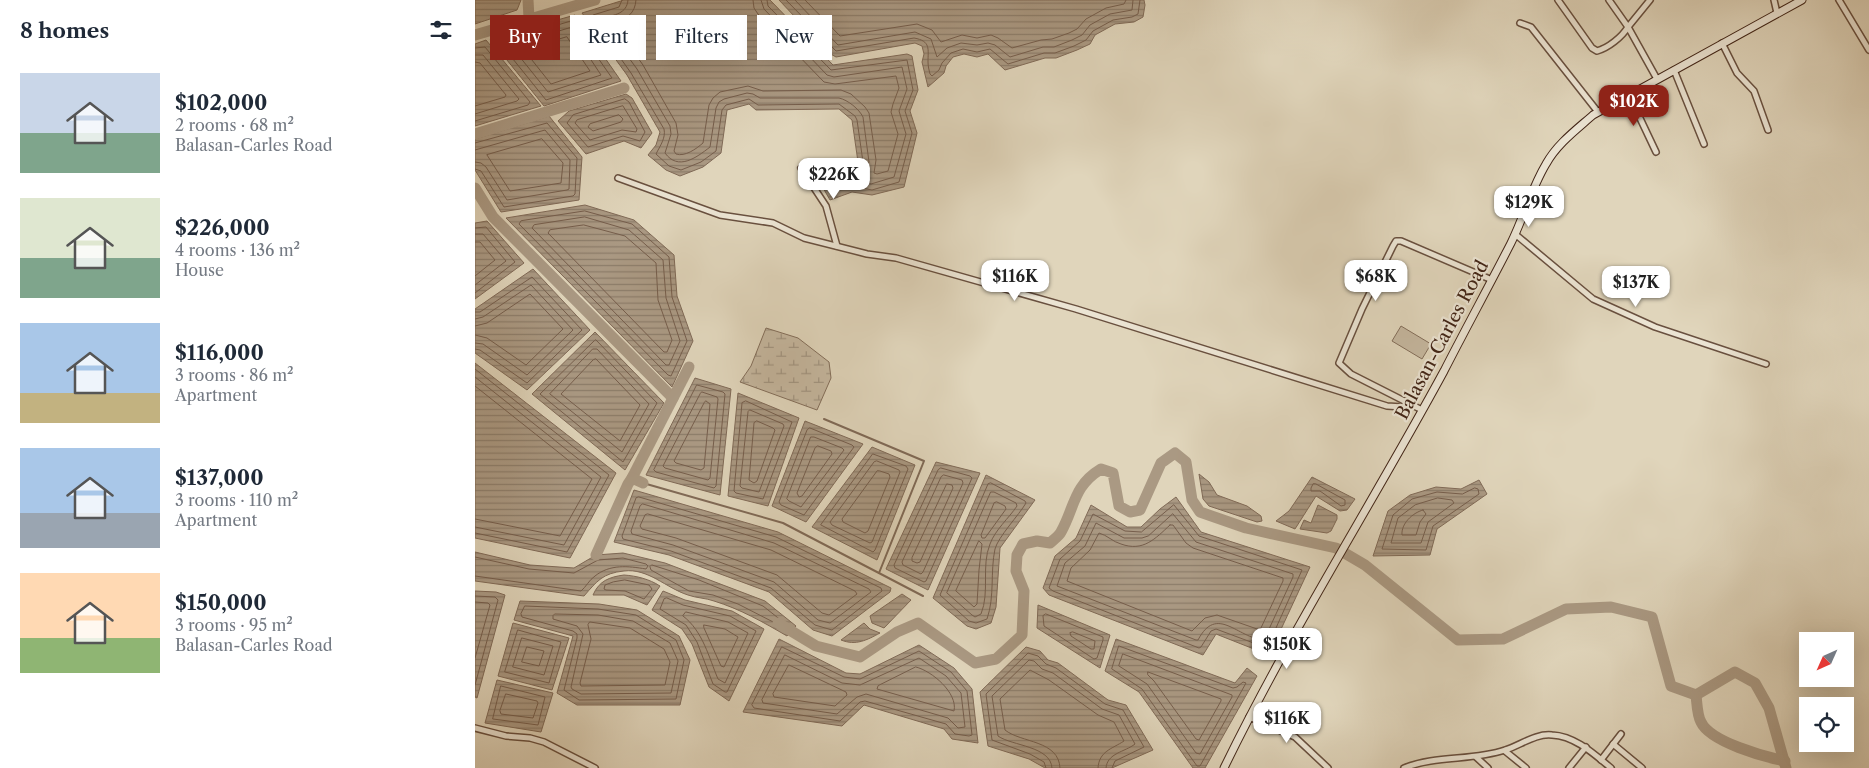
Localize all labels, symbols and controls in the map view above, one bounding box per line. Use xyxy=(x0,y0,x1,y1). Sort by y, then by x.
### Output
chip: Buy xyxy=(490,15,560,60)
chip: Rent xyxy=(570,15,646,60)
chip: Filters xyxy=(656,15,747,60)
chip: New xyxy=(757,15,832,60)
icon: filters xyxy=(427,16,455,44)
text: 8 homes xyxy=(20,18,109,43)
pin: $102K xyxy=(1599,84,1669,127)
text: $102,000 xyxy=(175,90,267,115)
text: $102K xyxy=(1610,91,1658,111)
icon: home xyxy=(60,93,120,153)
text: 2 rooms · 68 m² xyxy=(175,115,294,135)
text: Balasan-Carles Road xyxy=(175,135,333,155)
pin: $226K xyxy=(799,158,869,200)
text: $226K xyxy=(809,164,859,184)
pin: $129K xyxy=(1494,186,1564,228)
text: $129K xyxy=(1505,192,1553,212)
text: $226,000 xyxy=(175,215,270,240)
icon: home xyxy=(60,218,120,278)
text: 4 rooms · 136 m² xyxy=(175,240,300,260)
street label: Balasan-Carles Road xyxy=(1391,257,1493,423)
text: House xyxy=(175,260,224,280)
pin: $116K xyxy=(980,260,1050,302)
pin: $68K xyxy=(1346,260,1406,302)
text: $116K xyxy=(992,266,1038,286)
text: $68K xyxy=(1355,266,1397,286)
pin: $137K xyxy=(1601,266,1671,308)
text: $137K xyxy=(1613,272,1659,292)
text: $116,000 xyxy=(175,340,264,365)
icon: home xyxy=(60,343,120,403)
text: 3 rooms · 86 m² xyxy=(175,365,294,385)
text: Apartment xyxy=(175,385,257,405)
text: $137,000 xyxy=(175,465,264,490)
icon: home xyxy=(60,468,120,528)
text: 3 rooms · 110 m² xyxy=(175,490,298,510)
text: Apartment xyxy=(175,510,257,530)
text: $150,000 xyxy=(175,590,267,615)
icon: home xyxy=(60,593,120,653)
text: 3 rooms · 95 m² xyxy=(175,615,293,635)
pin: $150K xyxy=(1252,628,1322,670)
north arrow xyxy=(1799,632,1854,688)
map controls xyxy=(1799,632,1854,752)
text: $150K xyxy=(1263,634,1311,654)
text: Balasan-Carles Road xyxy=(175,635,333,655)
button: locate xyxy=(1799,697,1854,752)
pin: $116K xyxy=(1252,702,1322,744)
text: $116K xyxy=(1264,708,1310,728)

